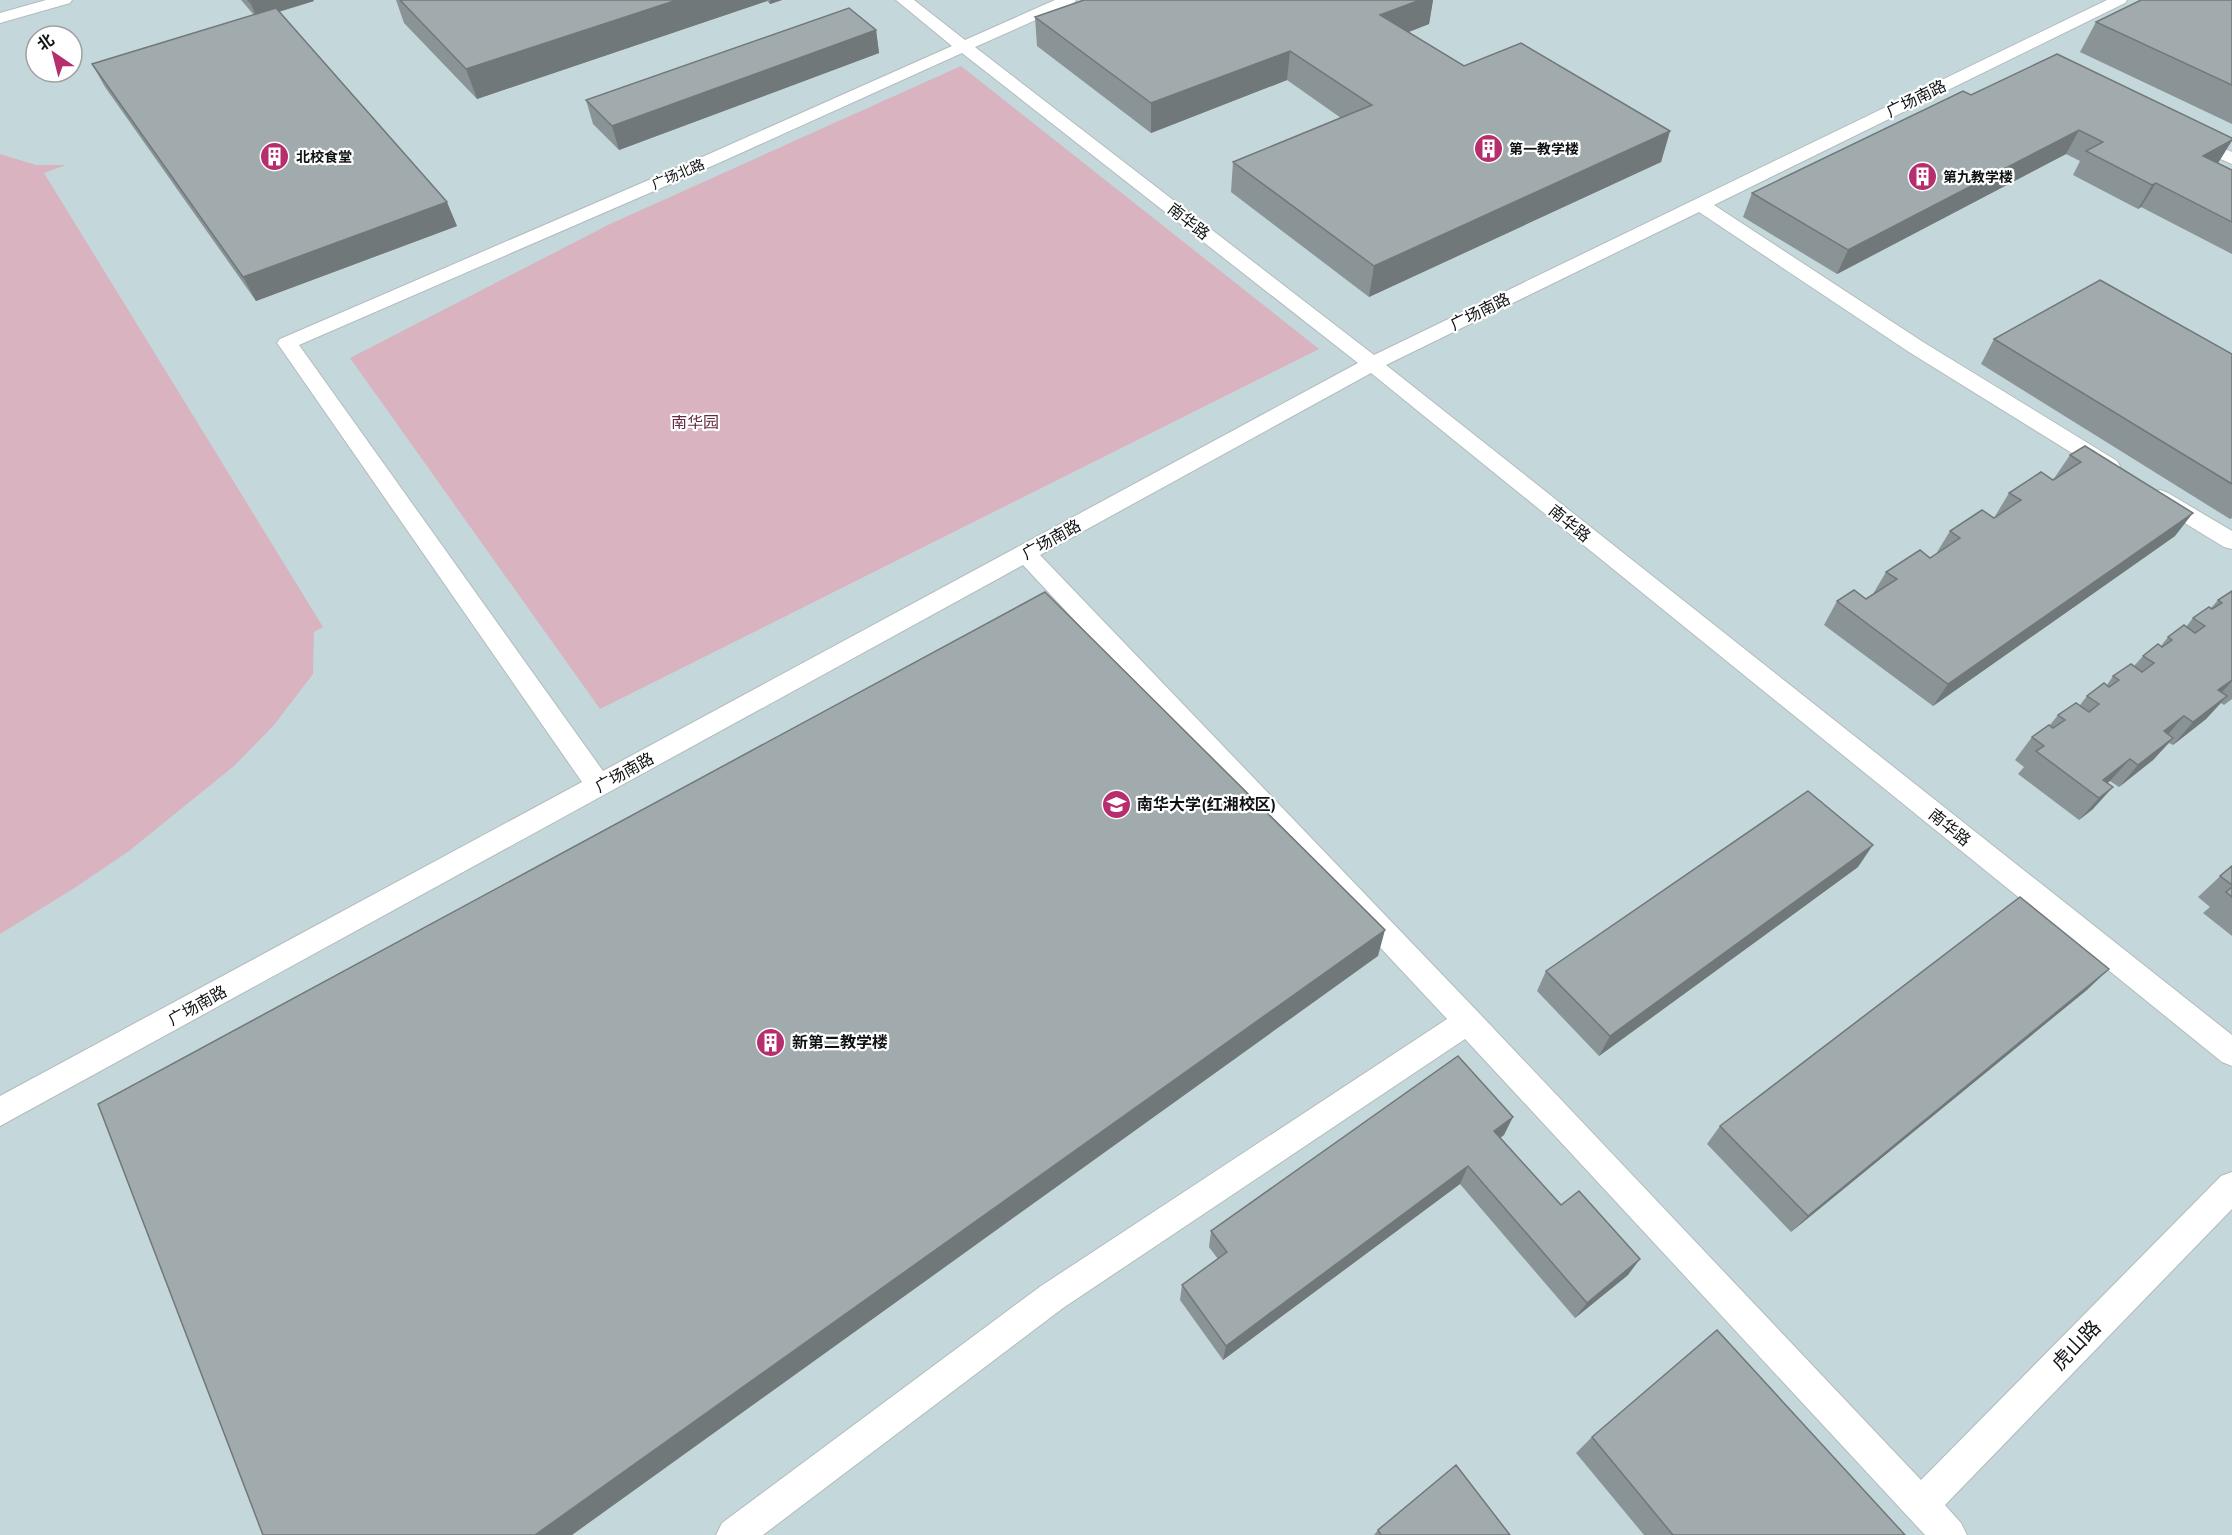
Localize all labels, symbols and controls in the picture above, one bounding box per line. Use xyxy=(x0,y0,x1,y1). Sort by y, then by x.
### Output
north arrow xyxy=(24,24,84,84)
text: 北 xyxy=(33,29,58,54)
street label: 广场南路 xyxy=(1883,75,1949,121)
building icon: 第一教学楼 xyxy=(1472,133,1504,165)
place label: 第一教学楼 xyxy=(1509,140,1579,158)
building icon: 北校食堂 xyxy=(259,141,291,173)
place label: 北校食堂 xyxy=(296,148,352,166)
street label: 广场北路 xyxy=(649,155,707,193)
building icon: 第九教学楼 xyxy=(1906,161,1938,193)
place label: 第九教学楼 xyxy=(1943,168,2013,186)
street label: 南华路 xyxy=(1164,198,1214,244)
street label: 广场南路 xyxy=(1447,288,1513,334)
park label: 南华园 xyxy=(671,412,719,432)
street label: 南华路 xyxy=(1545,500,1595,546)
street label: 广场南路 xyxy=(1018,515,1084,563)
street label: 广场南路 xyxy=(591,748,657,796)
school or university icon: 南华大学(红湘校区) xyxy=(1100,788,1132,820)
place label: 南华大学(红湘校区) xyxy=(1137,794,1276,814)
street label: 南华路 xyxy=(1925,804,1975,850)
street label: 广场南路 xyxy=(164,981,230,1029)
building icon: 新第二教学楼 xyxy=(755,1026,787,1058)
place label: 新第二教学楼 xyxy=(792,1032,888,1052)
street label: 虎山路 xyxy=(2046,1314,2105,1375)

